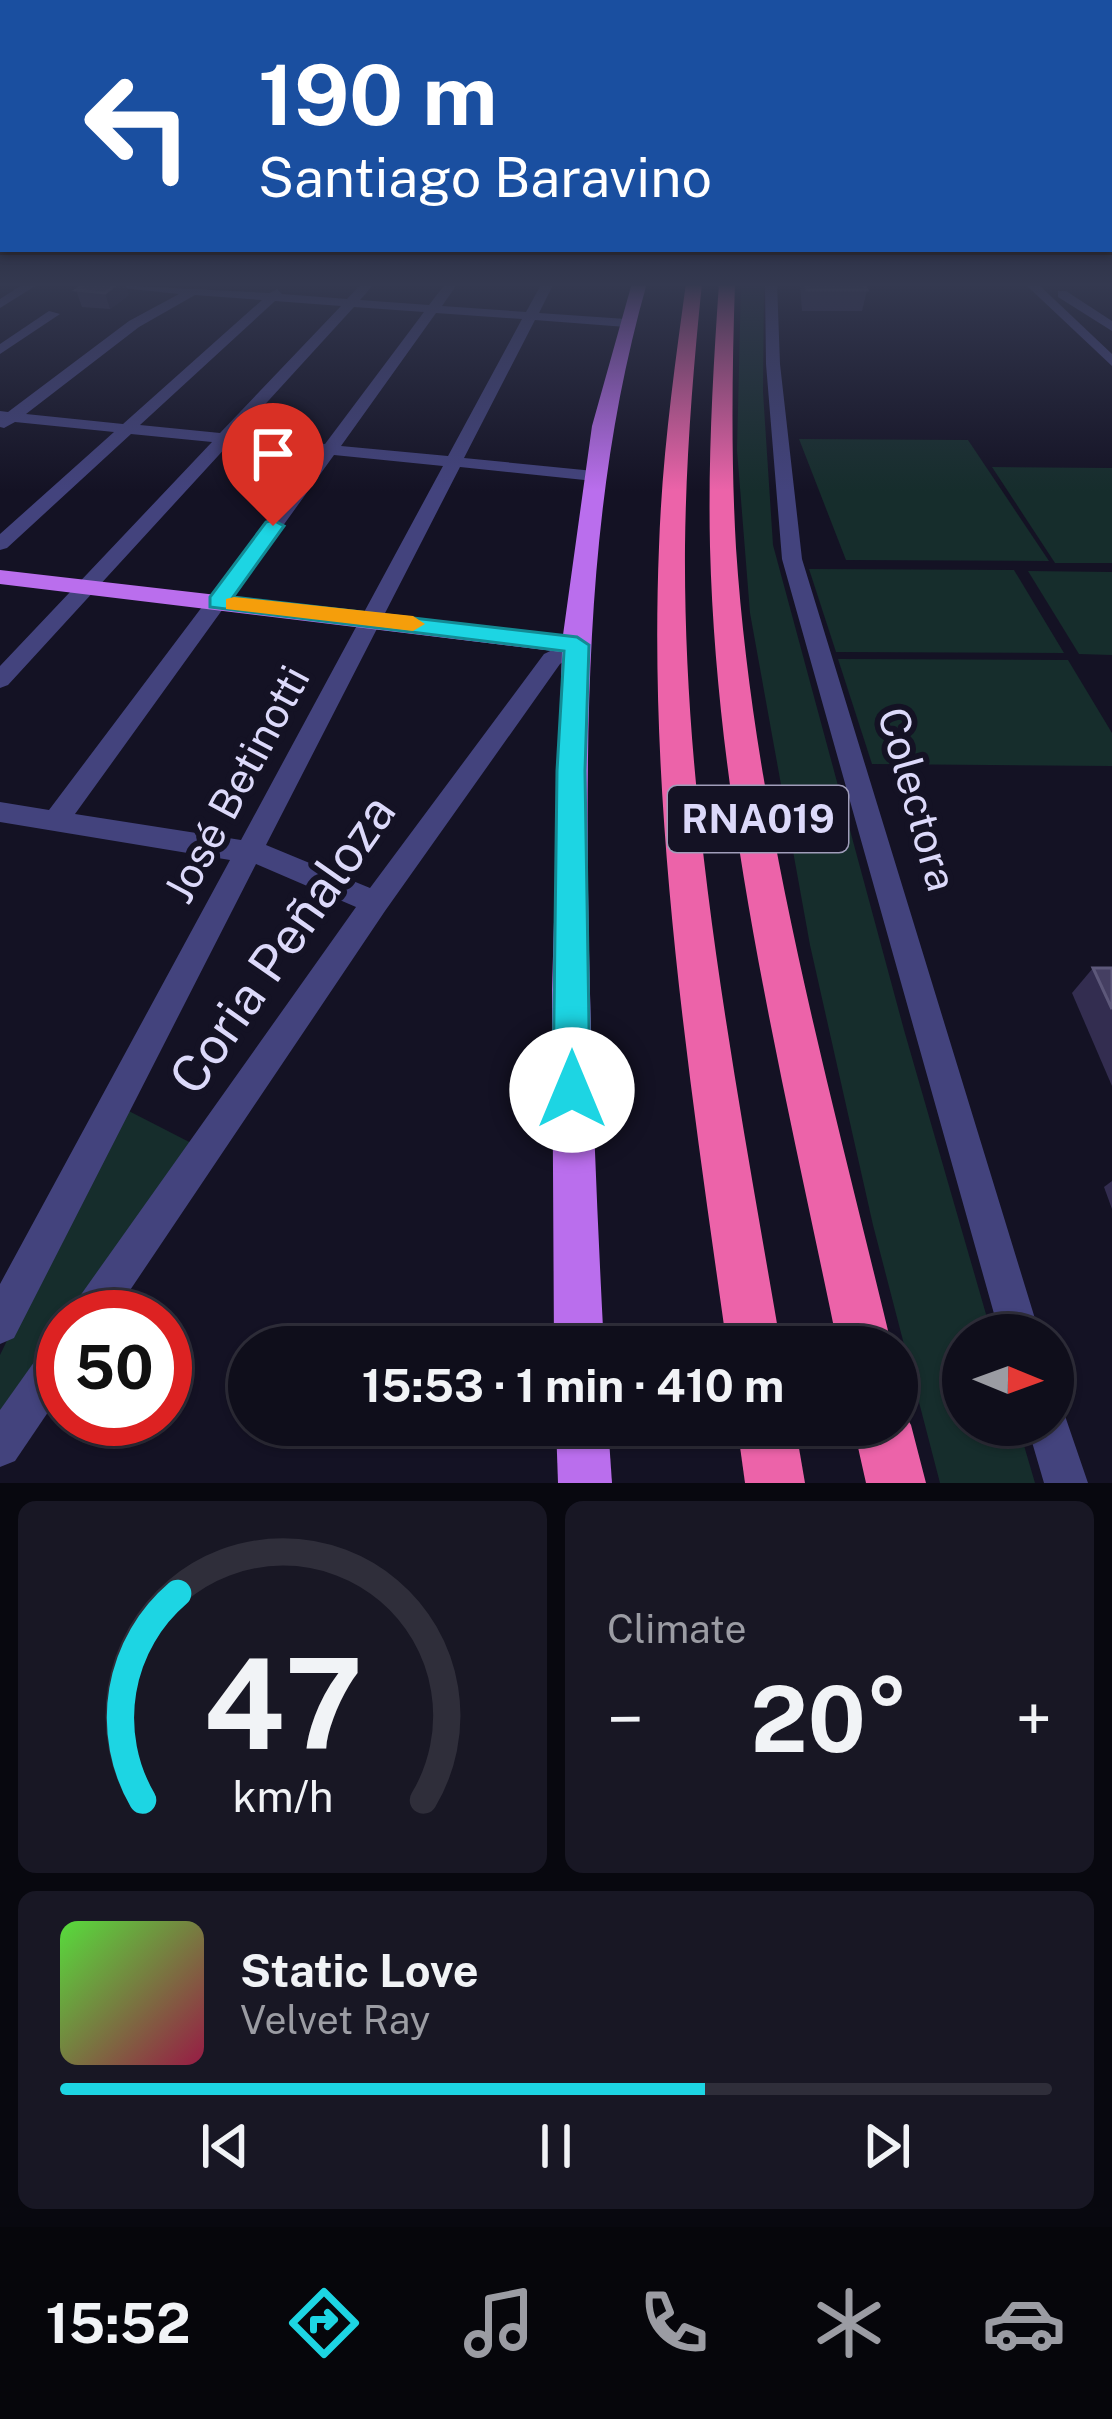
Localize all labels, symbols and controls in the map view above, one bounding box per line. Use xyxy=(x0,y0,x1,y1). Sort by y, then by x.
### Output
text: 190 m xyxy=(258,45,497,144)
icon: left xyxy=(60,48,216,204)
text: Santiago Baravino xyxy=(258,146,712,209)
pin xyxy=(222,403,324,526)
icon: arrive xyxy=(240,421,306,487)
street label: José Betinotti xyxy=(153,657,319,911)
street label: Colectora xyxy=(868,702,968,896)
street label: Coria Peñaloza xyxy=(157,783,407,1105)
road number: RNA019 xyxy=(668,786,848,852)
position arrow xyxy=(509,1027,635,1153)
speed limit sign: 50 xyxy=(36,1290,192,1446)
north arrow xyxy=(942,1314,1074,1446)
map controls xyxy=(942,1314,1074,1446)
text: 15:53 · 1 min · 410 m xyxy=(362,1359,784,1412)
text: Climate xyxy=(607,1606,747,1652)
text: 47 xyxy=(202,1630,362,1777)
text: 20° xyxy=(751,1666,908,1772)
text: − xyxy=(607,1680,644,1758)
text: + xyxy=(1015,1680,1052,1758)
text: km/h xyxy=(232,1771,333,1822)
text: Static Love xyxy=(240,1944,479,1997)
text: Velvet Ray xyxy=(240,1997,430,2043)
icon: previous xyxy=(192,2113,258,2179)
icon: pause xyxy=(523,2113,589,2179)
icon: next xyxy=(854,2113,920,2179)
icon: directions xyxy=(282,2281,366,2365)
icon: music xyxy=(457,2281,541,2365)
icon: phone xyxy=(632,2281,716,2365)
icon: climate xyxy=(807,2281,891,2365)
icon: car xyxy=(982,2281,1066,2365)
text: 15:52 xyxy=(46,2292,190,2355)

